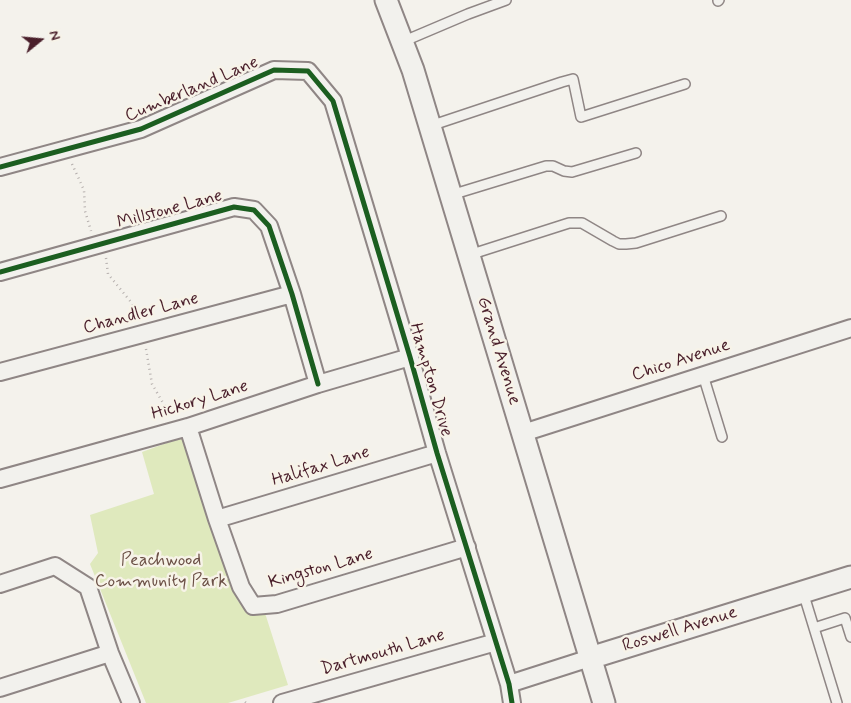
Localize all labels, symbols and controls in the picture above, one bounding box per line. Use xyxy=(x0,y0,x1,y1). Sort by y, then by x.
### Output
north arrow xyxy=(15,15,65,65)
text: N xyxy=(44,29,64,43)
street label: Cumberland Lane xyxy=(122,52,262,128)
street label: Millstone Lane xyxy=(115,186,225,234)
street label: Chandler Lane xyxy=(81,288,201,340)
street label: Grand Avenue xyxy=(471,294,525,408)
street label: Hampton Drive xyxy=(404,321,456,439)
street label: Chico Avenue xyxy=(629,335,733,387)
street label: Hickory Lane xyxy=(149,376,251,426)
street label: Halifax Lane xyxy=(269,442,373,492)
street label: Kingston Lane xyxy=(266,544,376,594)
park label: Peachwood Community Park xyxy=(95,550,227,592)
street label: Roswell Avenue xyxy=(620,602,740,658)
street label: Dartmouth Lane xyxy=(319,625,447,681)

